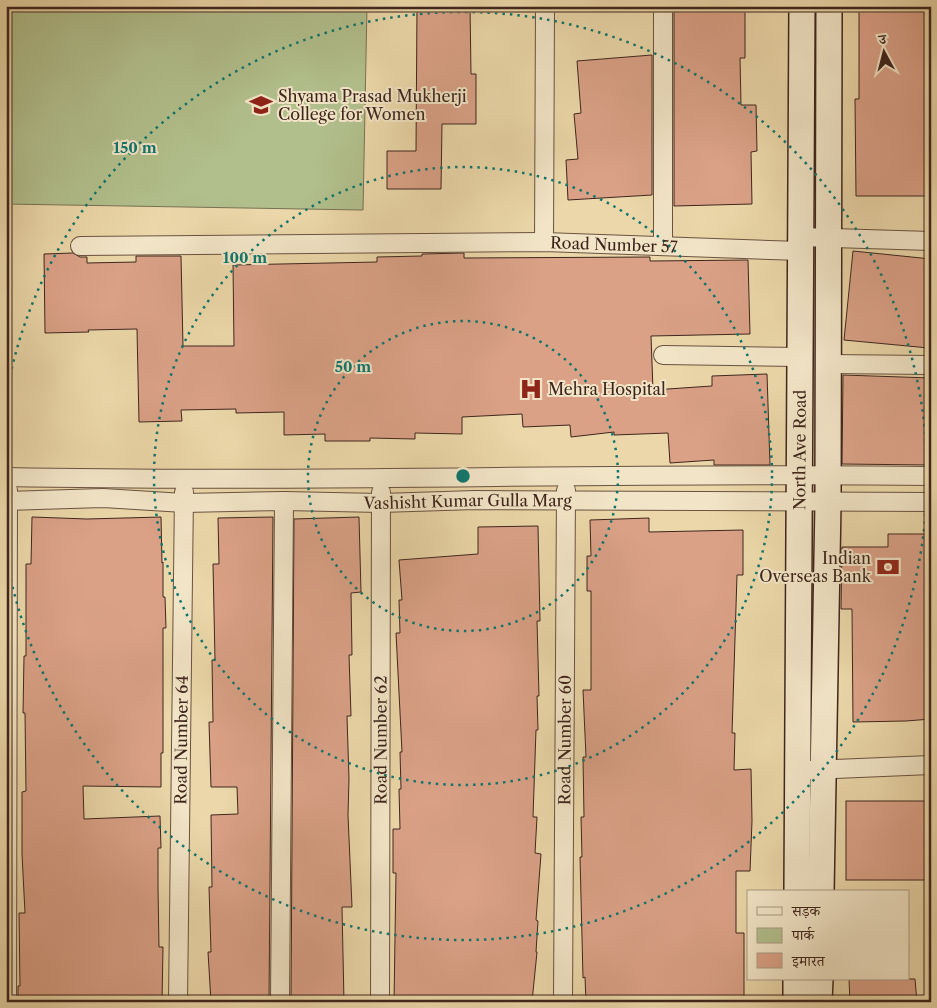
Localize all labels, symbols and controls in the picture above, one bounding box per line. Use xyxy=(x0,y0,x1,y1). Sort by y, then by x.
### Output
north arrow xyxy=(860,28,910,78)
text: उ xyxy=(877,30,888,49)
place label: Shyama Prasad Mukherji College for Women xyxy=(278,86,467,124)
school or university icon: Shyama Prasad Mukherji College for Women xyxy=(248,92,274,118)
text: 150 m xyxy=(113,138,157,157)
street label: Road Number 57 xyxy=(550,232,678,257)
text: 100 m xyxy=(223,248,267,267)
text: 50 m xyxy=(335,357,371,376)
hospital icon: Mehra Hospital xyxy=(518,376,544,402)
place label: Mehra Hospital xyxy=(548,379,666,399)
street label: North Ave Road xyxy=(789,389,810,510)
centre of rings xyxy=(454,467,472,485)
street label: Vashisht Kumar Gulla Marg xyxy=(362,490,572,513)
place label: Indian Overseas Bank xyxy=(759,548,872,586)
bank icon: Indian Overseas Bank xyxy=(875,554,901,580)
street label: Road Number 64 xyxy=(170,675,192,805)
street label: Road Number 62 xyxy=(370,675,391,805)
street label: Road Number 60 xyxy=(554,675,575,805)
legend xyxy=(747,890,910,980)
text: सड़क xyxy=(791,901,821,920)
text: पार्क xyxy=(791,925,815,944)
text: इमारत xyxy=(791,951,826,970)

